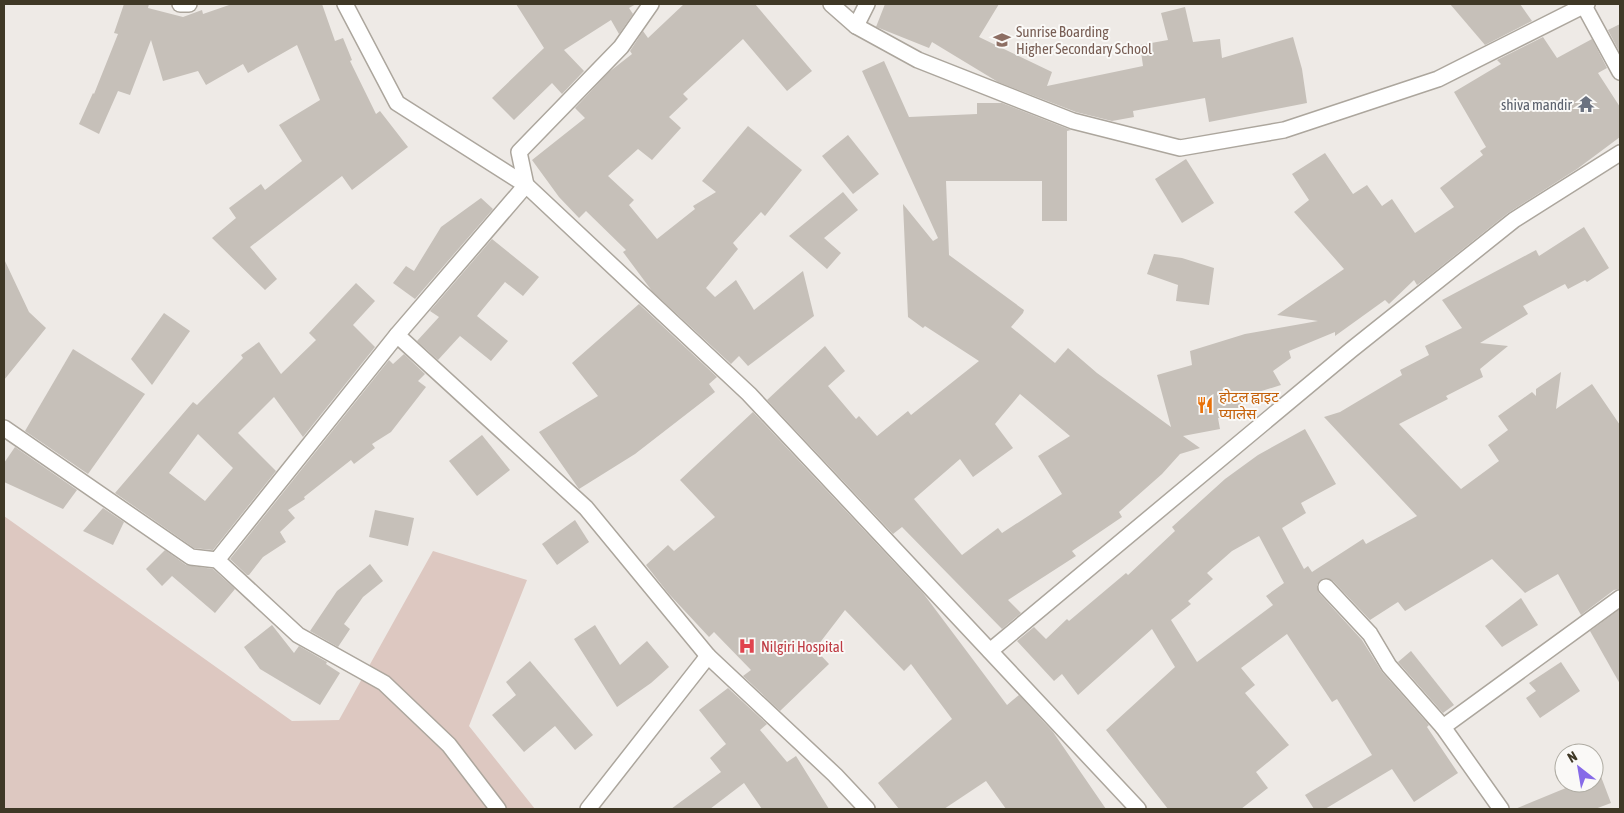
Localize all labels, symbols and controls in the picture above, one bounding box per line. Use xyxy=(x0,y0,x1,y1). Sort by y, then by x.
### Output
place label: Sunrise Boarding Higher Secondary School xyxy=(1016,23,1152,57)
school or university icon: Sunrise Boarding Higher Secondary School xyxy=(992,30,1012,50)
temple icon: shiva mandir xyxy=(1576,94,1596,114)
place label: shiva mandir xyxy=(1501,96,1573,113)
place label: होटल ह्वाइट प्यालेस xyxy=(1219,388,1279,422)
restaurant icon: होटल ह्वाइट प्यालेस xyxy=(1195,395,1215,415)
hospital icon: Nilgiri Hospital xyxy=(737,636,757,656)
place label: Nilgiri Hospital xyxy=(761,638,844,655)
north arrow xyxy=(1554,743,1604,793)
text: N xyxy=(1565,748,1580,766)

